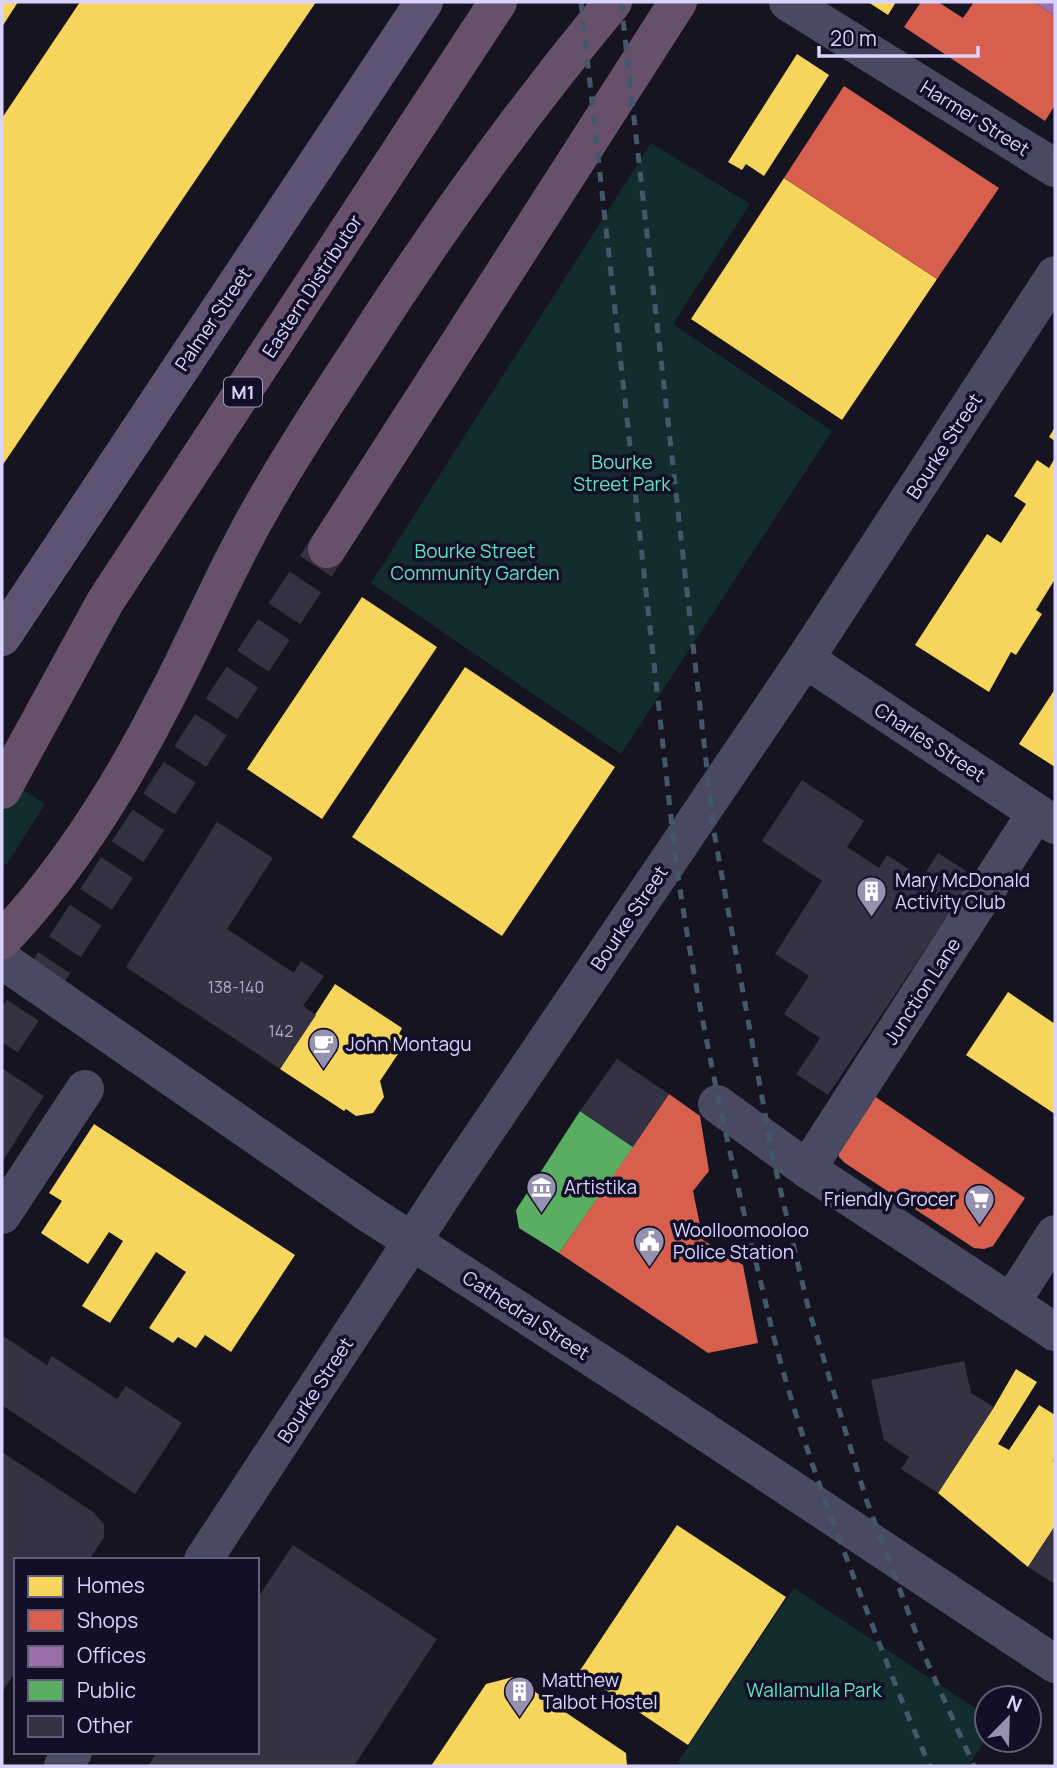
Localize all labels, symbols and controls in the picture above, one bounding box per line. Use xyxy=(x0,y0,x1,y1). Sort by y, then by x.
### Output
scale bar xyxy=(819,14,978,58)
text: 20 m xyxy=(830,24,877,52)
street label: Harmer Street xyxy=(916,74,1034,162)
street label: Eastern Distributor xyxy=(256,209,368,363)
street label: Palmer Street xyxy=(169,262,257,376)
road number: M1 xyxy=(224,378,262,406)
street label: Bourke Street xyxy=(900,388,988,504)
park label: Bourke Street Park xyxy=(573,449,671,497)
park label: Bourke Street Community Garden xyxy=(390,538,560,586)
street label: Charles Street xyxy=(869,696,991,788)
street label: Bourke Street xyxy=(584,861,674,975)
place label: Mary McDonald Activity Club xyxy=(895,867,1030,915)
building icon: Mary McDonald Activity Club xyxy=(855,874,889,918)
street label: Junction Lane xyxy=(878,932,966,1050)
house number: 138-140 xyxy=(208,976,264,998)
house number: 142 xyxy=(269,1020,293,1042)
cafe icon: John Montagu xyxy=(306,1027,340,1071)
place label: John Montagu xyxy=(346,1031,472,1057)
museum icon: Artistika xyxy=(524,1170,558,1214)
place label: Artistika xyxy=(564,1174,637,1200)
supermarket icon: Friendly Grocer xyxy=(962,1182,996,1226)
place label: Friendly Grocer xyxy=(824,1186,956,1212)
place label: Woolloomooloo Police Station xyxy=(673,1217,809,1265)
public building icon: Woolloomooloo Police Station xyxy=(633,1224,667,1268)
street label: Cathedral Street xyxy=(457,1264,595,1366)
street label: Bourke Street xyxy=(271,1332,359,1448)
legend xyxy=(14,1558,259,1754)
text: Homes xyxy=(77,1571,145,1599)
text: Shops xyxy=(77,1606,138,1634)
text: Offices xyxy=(77,1641,146,1669)
place label: Matthew Talbot Hostel xyxy=(542,1667,658,1715)
building icon: Matthew Talbot Hostel xyxy=(502,1674,536,1718)
text: Public xyxy=(77,1676,136,1704)
park label: Wallamulla Park xyxy=(746,1677,882,1703)
north arrow xyxy=(973,1684,1043,1754)
text: N xyxy=(1003,1689,1026,1718)
text: Other xyxy=(77,1711,133,1739)

